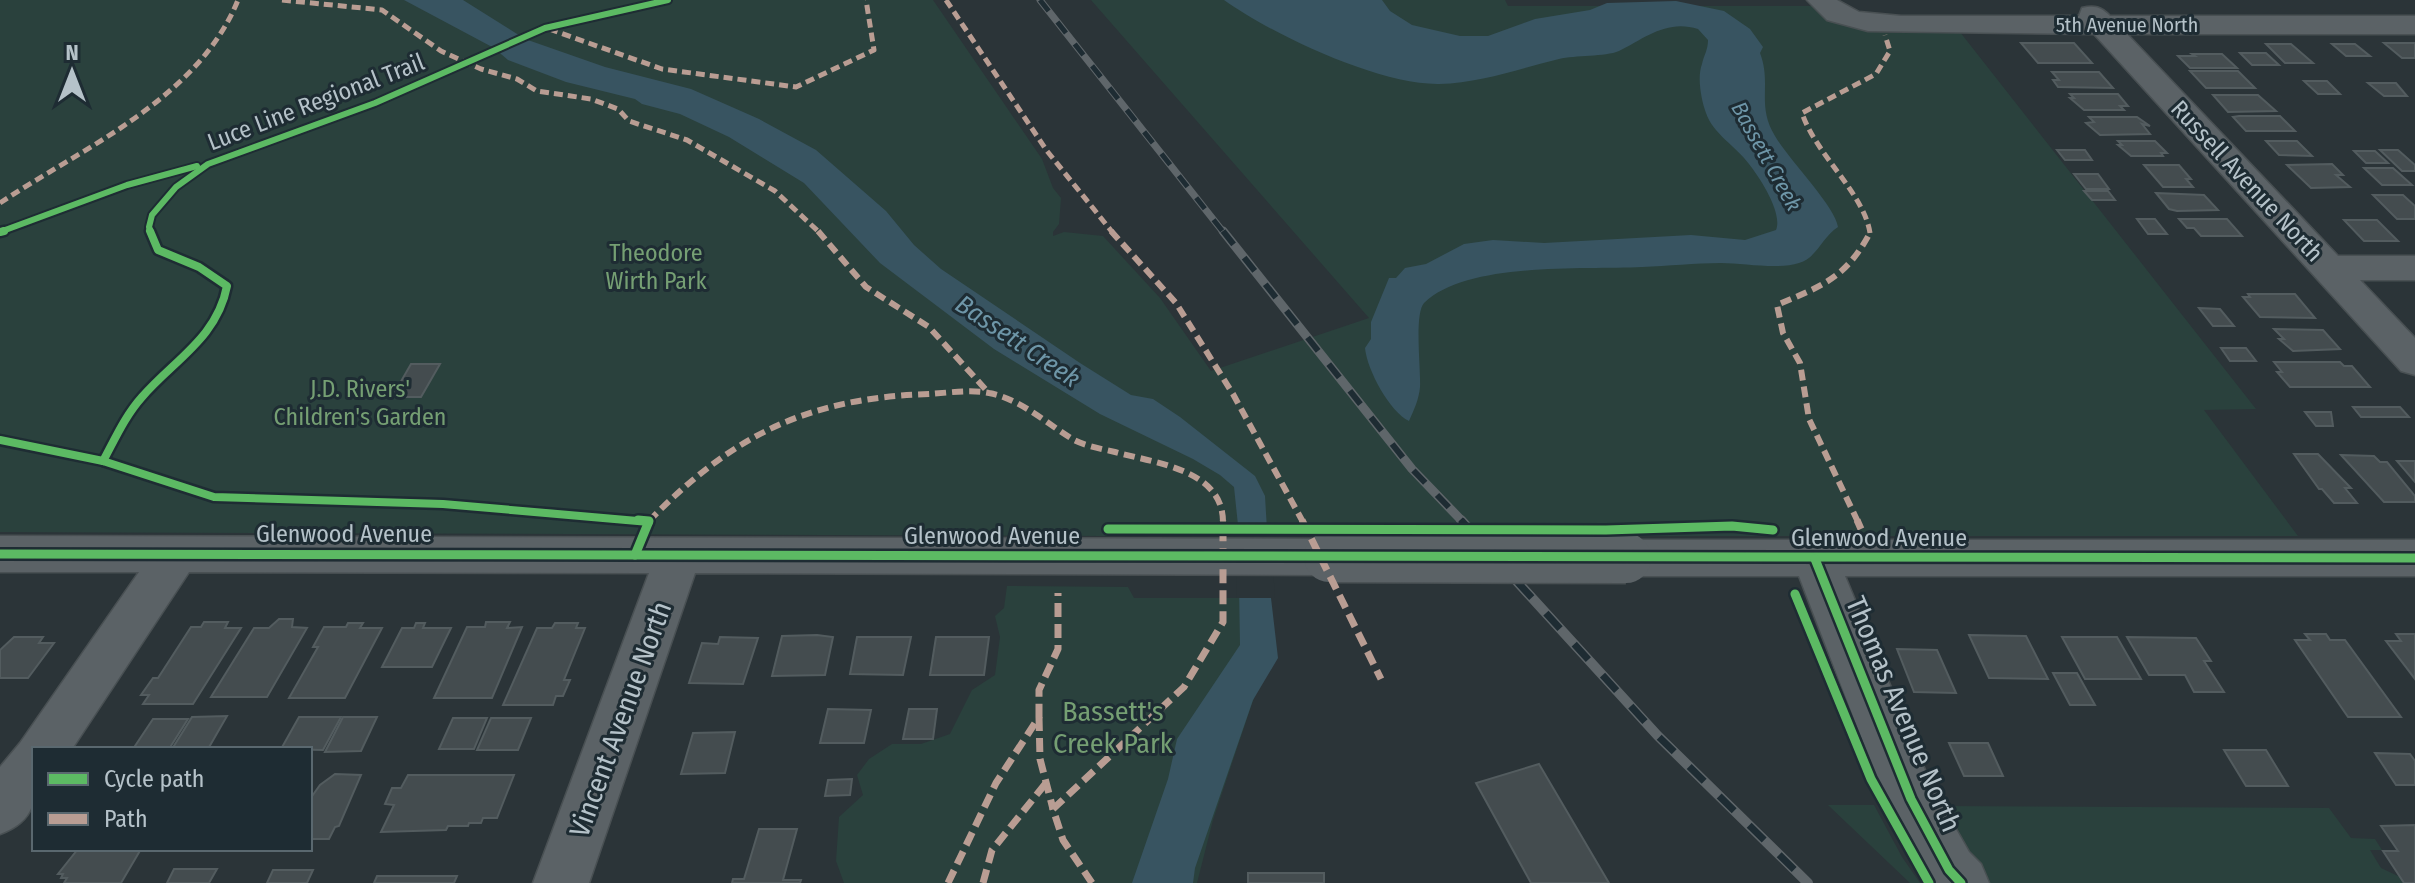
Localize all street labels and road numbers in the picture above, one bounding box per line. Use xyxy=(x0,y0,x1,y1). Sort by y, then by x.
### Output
street label: 5th Avenue North xyxy=(2056,13,2198,37)
street label: Luce Line Regional Trail xyxy=(204,48,428,156)
street label: Russell Avenue North xyxy=(2165,95,2329,267)
street label: Glenwood Avenue xyxy=(256,520,432,548)
street label: Glenwood Avenue xyxy=(904,522,1080,550)
street label: Glenwood Avenue xyxy=(1791,524,1967,552)
street label: Thomas Avenue North xyxy=(1839,592,1968,837)
street label: Vincent Avenue North xyxy=(563,597,678,841)

